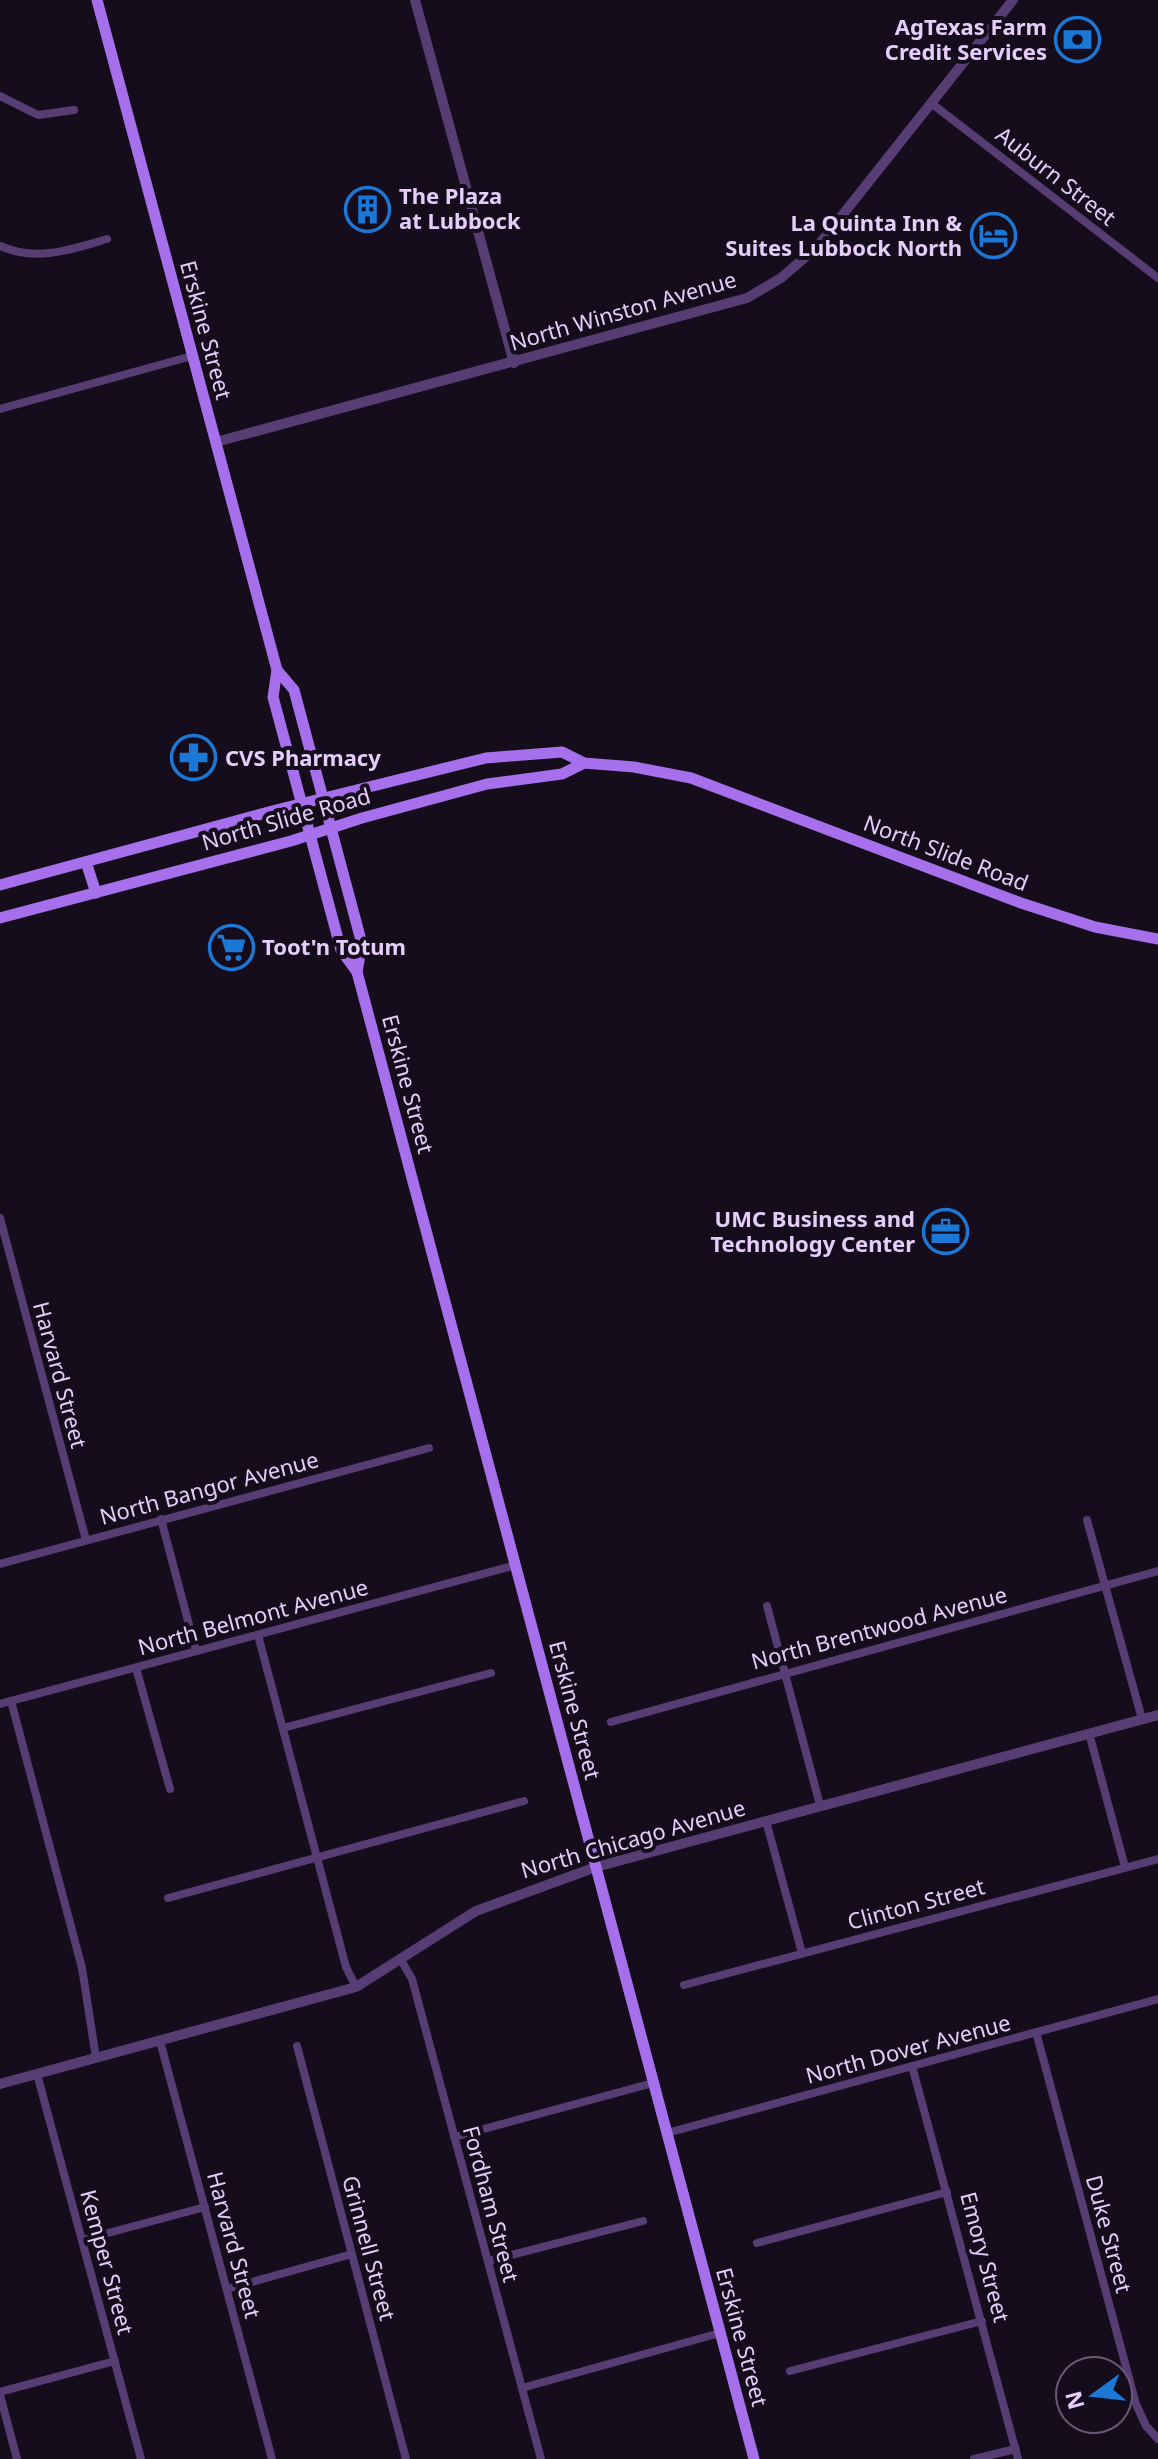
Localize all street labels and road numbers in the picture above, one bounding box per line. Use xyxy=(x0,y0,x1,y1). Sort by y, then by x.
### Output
street label: Auburn Street xyxy=(990,119,1123,232)
street label: Erskine Street xyxy=(174,257,240,402)
street label: North Winston Avenue xyxy=(506,263,740,357)
street label: North Slide Road xyxy=(198,780,374,856)
street label: North Slide Road xyxy=(860,807,1033,897)
street label: Erskine Street xyxy=(376,1011,442,1156)
street label: Harvard Street xyxy=(27,1298,95,1451)
street label: North Bangor Avenue xyxy=(96,1443,322,1531)
street label: North Belmont Avenue xyxy=(134,1571,371,1661)
street label: North Brentwood Avenue xyxy=(748,1578,1010,1676)
street label: Erskine Street xyxy=(543,1637,609,1782)
street label: North Chicago Avenue xyxy=(517,1792,748,1884)
street label: Clinton Street xyxy=(844,1870,988,1936)
street label: North Dover Avenue xyxy=(802,2006,1013,2090)
street label: Fordham Street xyxy=(457,2122,527,2285)
street label: Harvard Street xyxy=(201,2168,269,2321)
street label: Duke Street xyxy=(1080,2171,1140,2296)
street label: Grinnell Street xyxy=(336,2172,404,2324)
street label: Kemper Street xyxy=(74,2186,142,2338)
street label: Emory Street xyxy=(954,2188,1018,2325)
street label: Erskine Street xyxy=(710,2264,776,2409)

